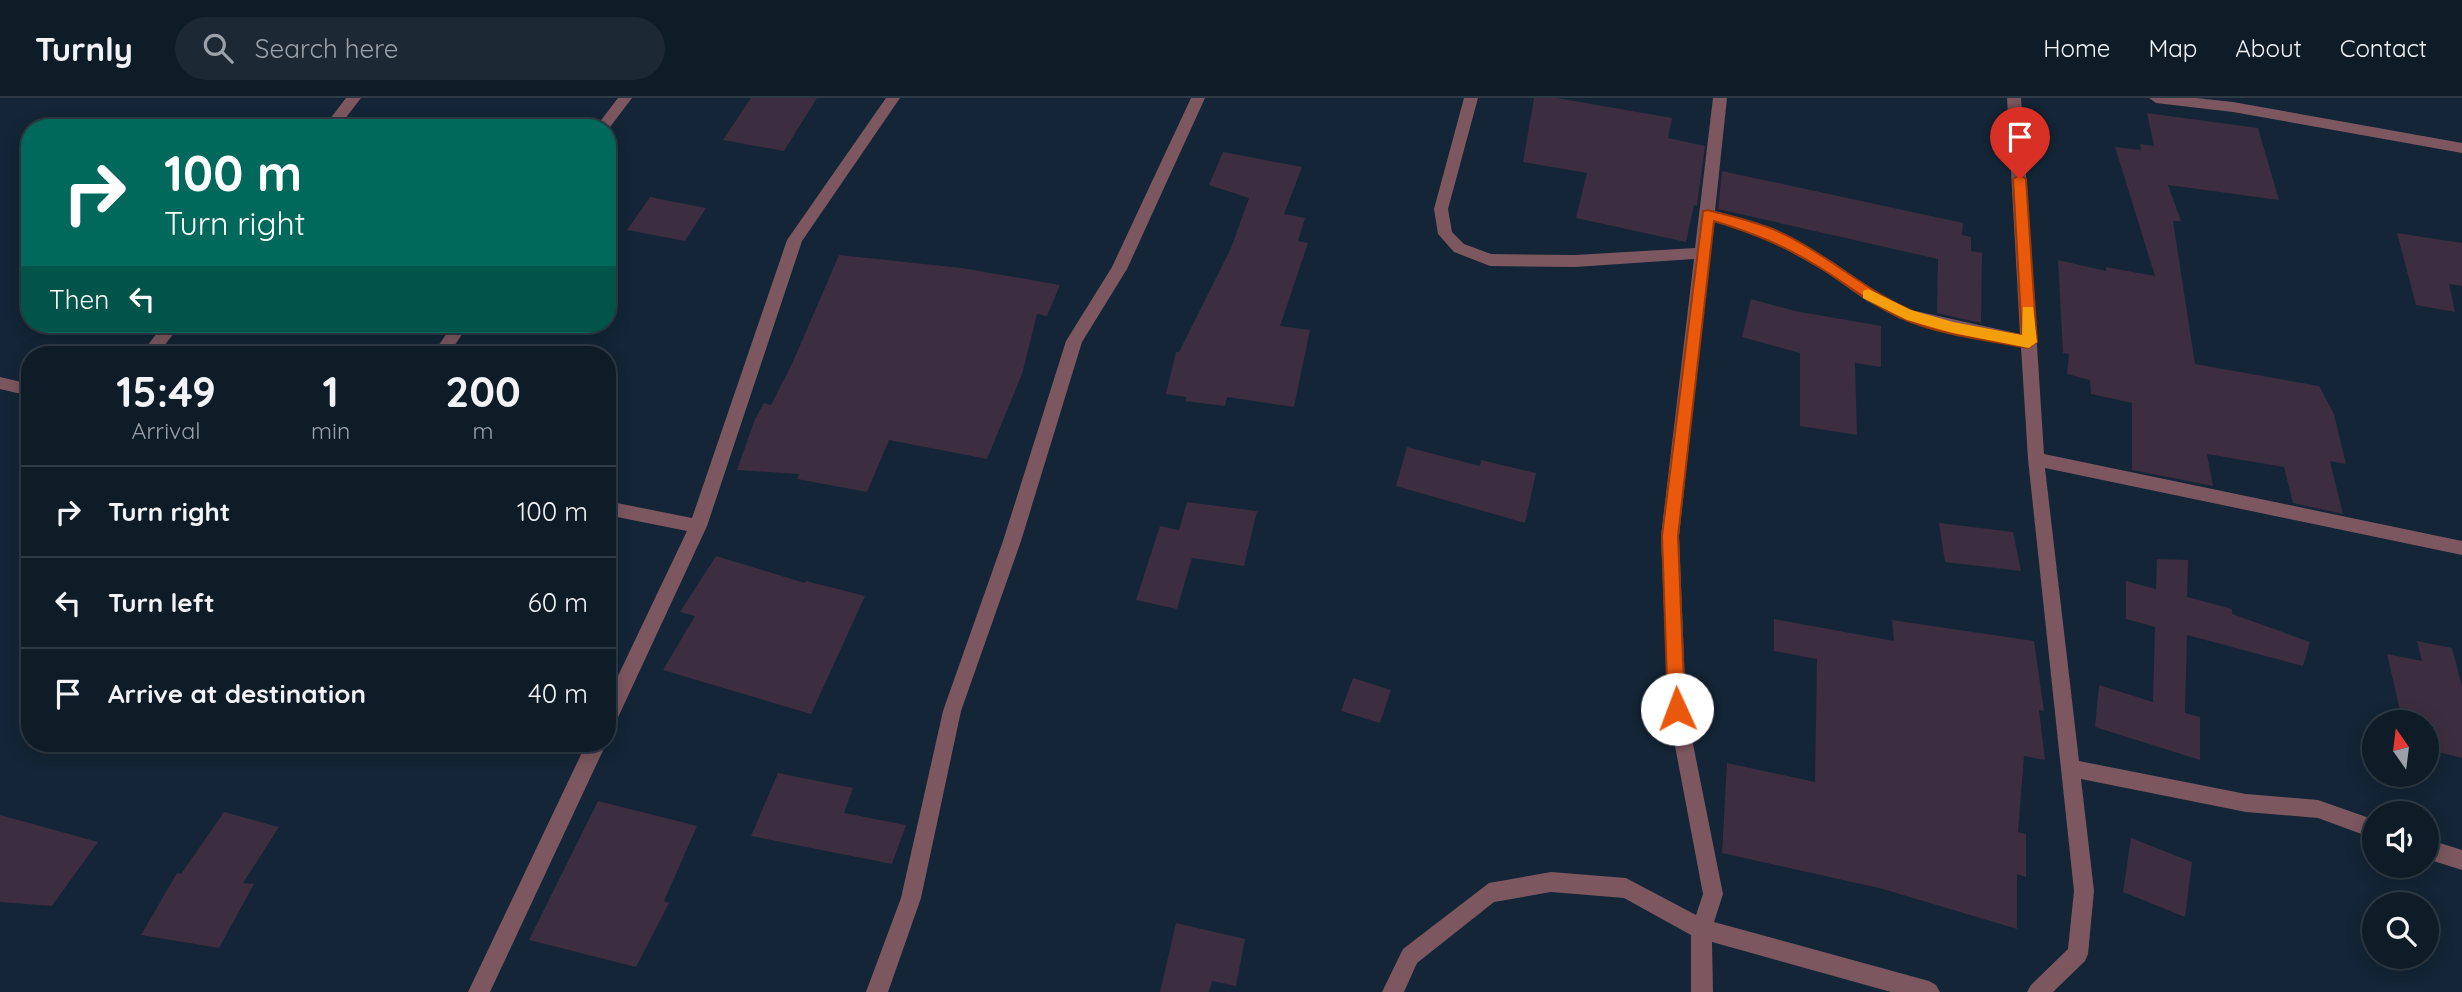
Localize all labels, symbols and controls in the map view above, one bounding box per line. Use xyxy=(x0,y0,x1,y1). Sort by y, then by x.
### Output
search box xyxy=(175,17,665,80)
text: Turnly xyxy=(35,28,133,69)
icon: search xyxy=(199,29,237,67)
text: Search here xyxy=(255,32,398,65)
text: Home xyxy=(2043,33,2110,63)
text: Map xyxy=(2148,33,2197,63)
text: About xyxy=(2235,33,2302,63)
text: Contact xyxy=(2340,33,2427,63)
pin xyxy=(1990,107,2050,179)
icon: arrive xyxy=(2001,118,2039,156)
text: 100 m xyxy=(164,142,302,203)
icon: right xyxy=(49,147,140,238)
text: Turn right xyxy=(164,203,305,243)
icon: left xyxy=(123,280,161,318)
text: Then xyxy=(49,283,109,316)
text: 15:49 xyxy=(116,365,216,418)
text: 1 xyxy=(322,365,339,418)
text: 200 xyxy=(445,365,521,418)
text: Arrival xyxy=(132,416,200,445)
text: min xyxy=(311,416,350,445)
text: m xyxy=(473,416,494,445)
icon: right xyxy=(49,493,87,531)
text: Turn right xyxy=(108,495,230,528)
text: 100 m xyxy=(517,495,588,528)
icon: left xyxy=(49,584,87,622)
text: Turn left xyxy=(108,586,215,619)
text: 60 m xyxy=(528,586,588,619)
position arrow xyxy=(1640,672,1714,746)
icon: arrive xyxy=(49,675,87,713)
text: Arrive at destination xyxy=(108,677,366,710)
text: 40 m xyxy=(528,677,588,710)
north arrow xyxy=(2362,710,2440,788)
map controls xyxy=(2362,710,2439,969)
button: sound xyxy=(2362,801,2439,878)
button: search xyxy=(2362,892,2439,969)

